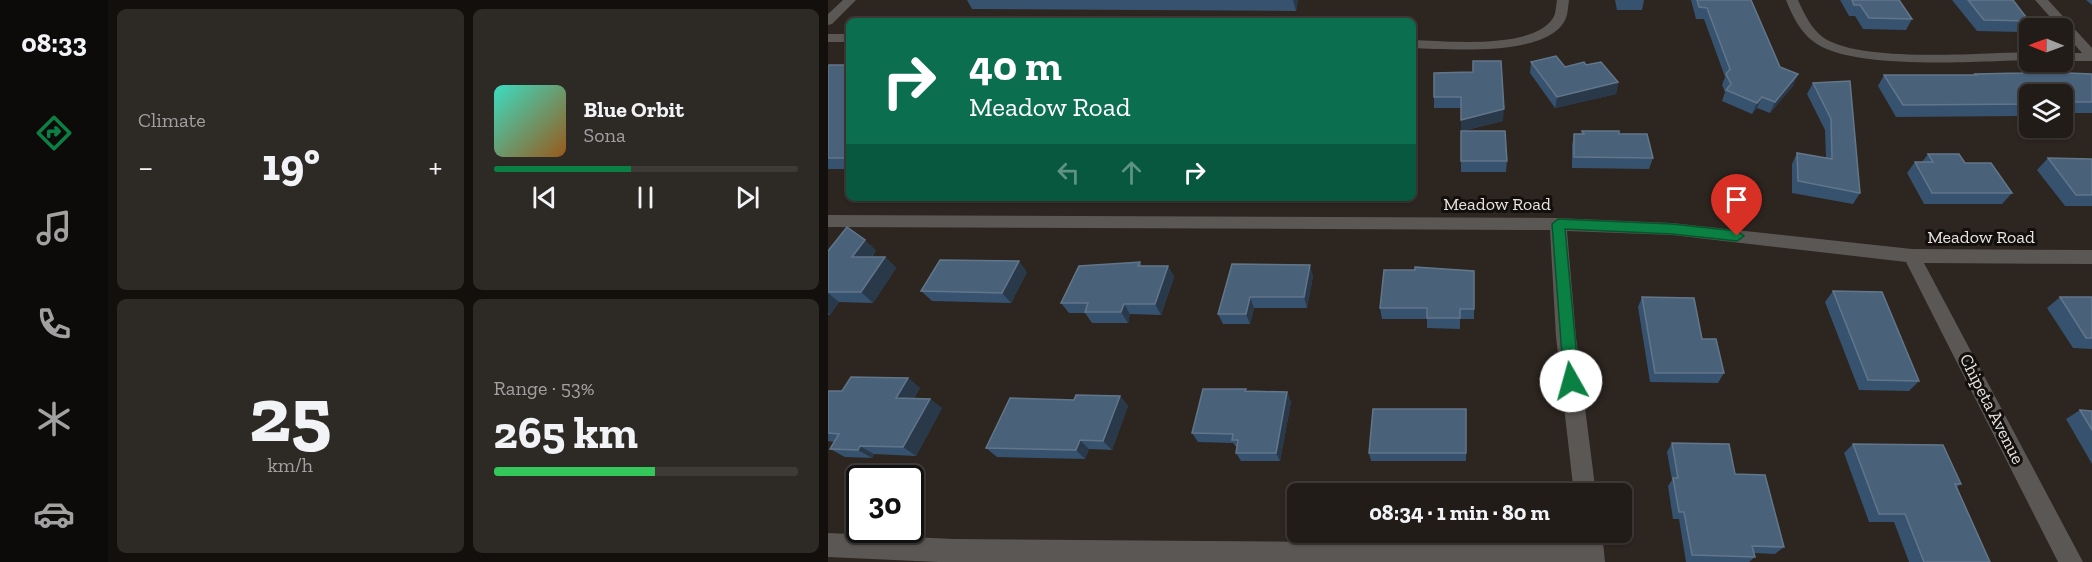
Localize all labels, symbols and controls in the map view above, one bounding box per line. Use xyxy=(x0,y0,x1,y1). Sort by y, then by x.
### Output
north arrow xyxy=(2019,18,2073,72)
map controls xyxy=(2019,18,2073,138)
text: 08:33 xyxy=(21,27,87,59)
text: 40 m xyxy=(969,40,1062,91)
icon: right xyxy=(870,42,948,120)
button: layers xyxy=(2019,84,2073,138)
text: Meadow Road xyxy=(969,91,1131,123)
text: Blue Orbit xyxy=(584,96,684,123)
text: Climate xyxy=(138,108,206,132)
icon: directions xyxy=(33,112,75,154)
text: Sona xyxy=(584,123,626,147)
text: 19° xyxy=(262,138,320,192)
text: − xyxy=(138,147,153,186)
text: + xyxy=(429,147,443,186)
icon: left xyxy=(1052,156,1085,189)
icon: ahead xyxy=(1115,156,1148,189)
icon: right xyxy=(1178,156,1211,189)
pin xyxy=(1711,174,1762,236)
icon: previous xyxy=(528,181,561,214)
icon: pause xyxy=(629,181,662,214)
icon: next xyxy=(731,181,764,214)
icon: arrive xyxy=(1720,183,1753,216)
street label: Meadow Road xyxy=(1443,193,1551,215)
icon: music xyxy=(33,207,75,249)
street label: Meadow Road xyxy=(1927,226,2035,248)
icon: phone xyxy=(33,303,75,345)
position arrow xyxy=(1539,349,1603,413)
street label: Chipeta Avenue xyxy=(1955,350,2029,468)
text: 25 xyxy=(249,367,332,461)
text: Range · 53% xyxy=(494,376,595,400)
icon: climate xyxy=(33,398,75,440)
text: 265 km xyxy=(494,406,638,460)
text: km/h xyxy=(267,453,313,477)
speed limit sign: 30 xyxy=(846,465,924,543)
icon: car xyxy=(33,493,75,535)
text: 08:34 · 1 min · 80 m xyxy=(1369,499,1550,526)

